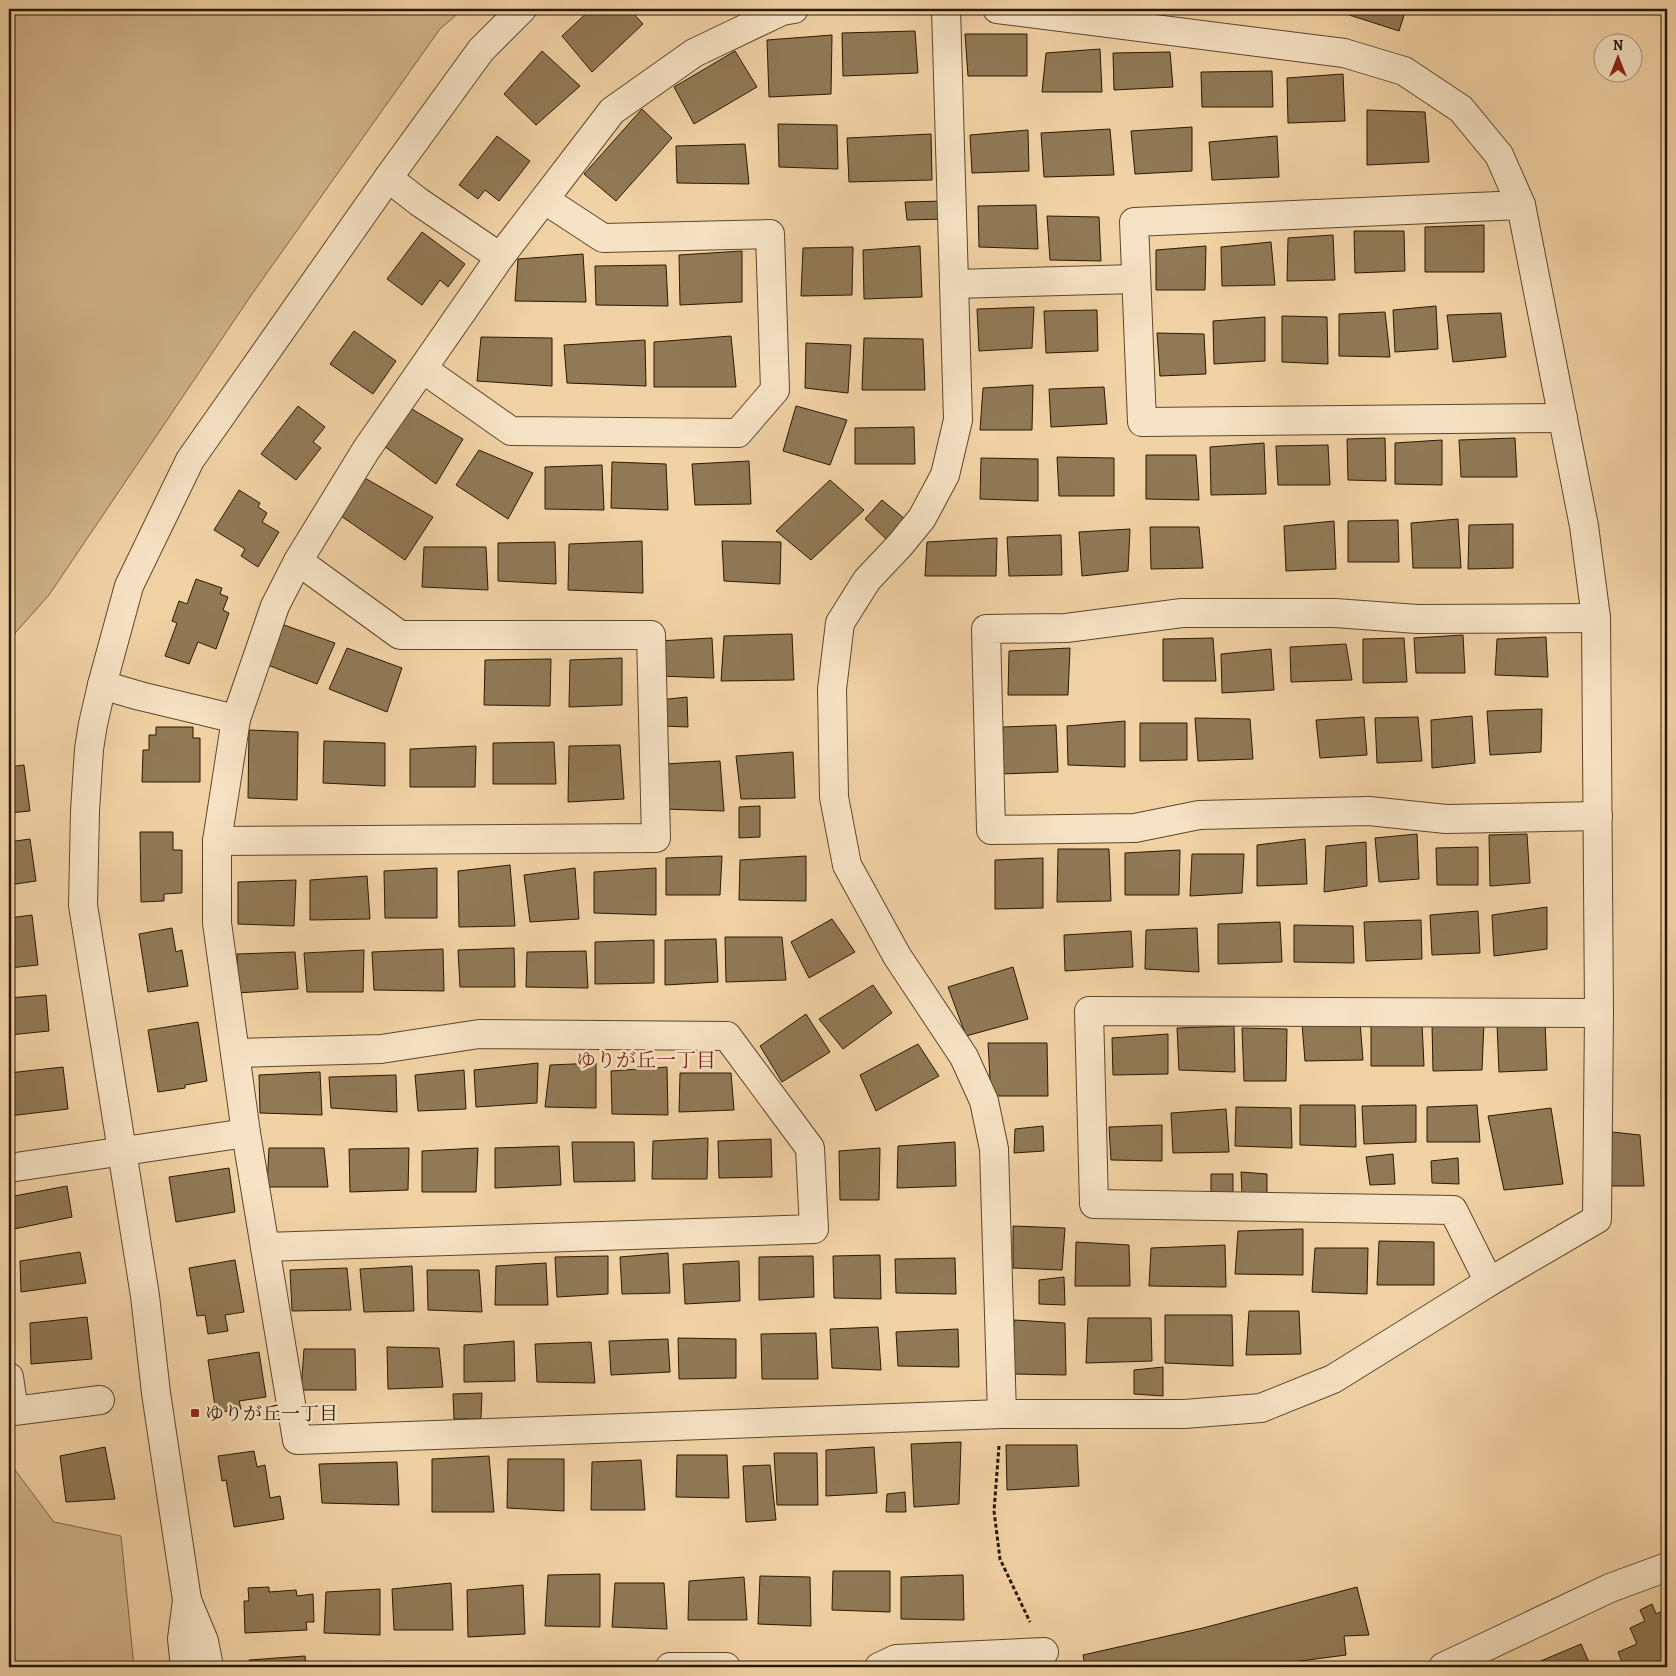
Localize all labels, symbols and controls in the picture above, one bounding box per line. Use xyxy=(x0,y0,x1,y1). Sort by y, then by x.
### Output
north arrow xyxy=(1594,32,1644,82)
text: N xyxy=(1613,36,1623,55)
district label: ゆりが丘一丁目 xyxy=(576,1047,716,1074)
place label: ゆりが丘一丁目 xyxy=(205,1401,338,1427)
marker: ゆりが丘一丁目 xyxy=(189,1407,201,1419)

